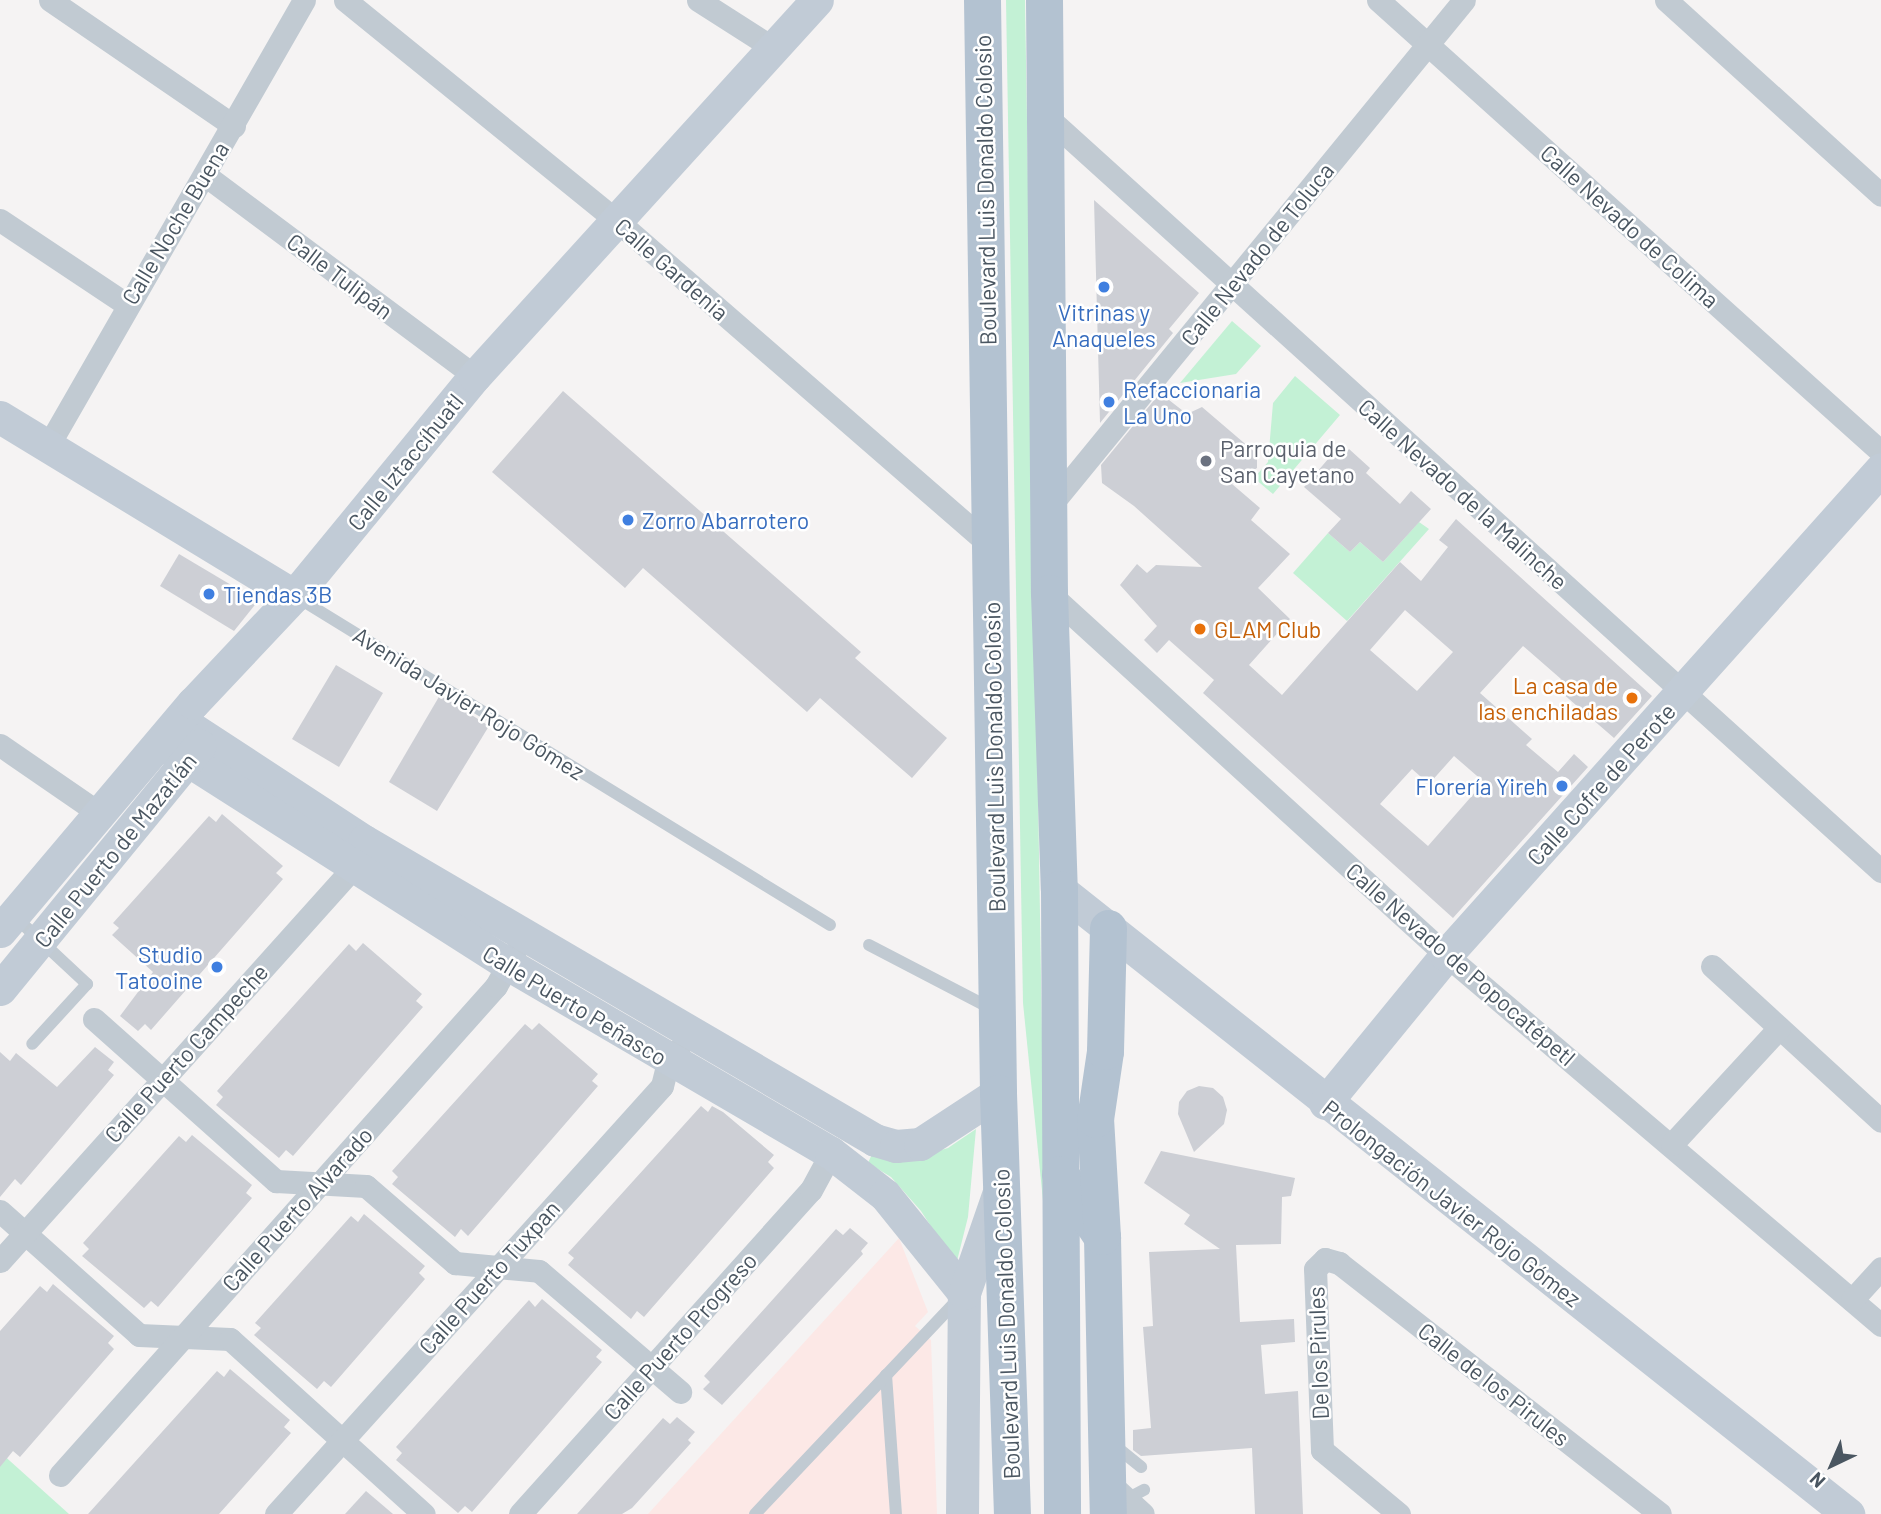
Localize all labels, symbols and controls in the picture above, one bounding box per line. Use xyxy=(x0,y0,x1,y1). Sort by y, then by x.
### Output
street label: Boulevard Luis Donaldo Colosio xyxy=(968,34,1002,346)
street label: Calle Noche Buena xyxy=(116,137,234,309)
street label: Calle Nevado de Colima xyxy=(1535,139,1725,313)
street label: Calle Nevado de Toluca xyxy=(1175,157,1339,351)
street label: Calle Gardenia xyxy=(609,212,735,326)
street label: Calle Tulipán xyxy=(282,227,398,325)
marker: Vitrinas y Anaqueles xyxy=(1096,279,1112,295)
place label: Vitrinas y Anaqueles xyxy=(1052,298,1156,352)
place label: Refaccionaria La Uno xyxy=(1123,375,1261,429)
street label: Calle Iztaccíhuatl xyxy=(341,388,469,536)
street label: Calle Nevado de la Malinche xyxy=(1353,393,1573,595)
marker: Refaccionaria La Uno xyxy=(1101,394,1117,410)
place label: Parroquia de San Cayetano xyxy=(1220,434,1355,488)
marker: Parroquia de San Cayetano xyxy=(1198,453,1214,469)
place label: Zorro Abarrotero xyxy=(642,506,809,534)
marker: Zorro Abarrotero xyxy=(620,512,636,528)
place label: Tiendas 3B xyxy=(223,580,332,608)
marker: Tiendas 3B xyxy=(201,586,217,602)
street label: Boulevard Luis Donaldo Colosio xyxy=(977,601,1011,913)
place label: GLAM Club xyxy=(1214,615,1321,643)
street label: Avenida Javier Rojo Gómez xyxy=(348,620,590,786)
marker: GLAM Club xyxy=(1192,621,1208,637)
place label: La casa de las enchiladas xyxy=(1478,671,1618,725)
marker: La casa de las enchiladas xyxy=(1624,690,1640,706)
street label: Calle Cofre de Perote xyxy=(1521,697,1681,871)
street label: Calle Puerto de Mazatlán xyxy=(28,747,202,953)
place label: Florería Yireh xyxy=(1415,772,1548,800)
marker: Florería Yireh xyxy=(1554,778,1570,794)
street label: Calle Nevado de Popocatépetl xyxy=(1341,857,1581,1071)
street label: Calle Puerto Peñasco xyxy=(478,939,672,1071)
place label: Studio Tatooine xyxy=(115,940,203,994)
street label: Calle Puerto Campeche xyxy=(99,958,273,1148)
marker: Studio Tatooine xyxy=(209,959,225,975)
street label: Prolongación Javier Rojo Gómez xyxy=(1317,1094,1587,1312)
street label: Calle Puerto Alvarado xyxy=(216,1121,378,1297)
street label: Boulevard Luis Donaldo Colosio xyxy=(987,1168,1025,1480)
street label: Calle Puerto Tuxpan xyxy=(413,1194,565,1360)
street label: Calle Puerto Progreso xyxy=(598,1247,762,1425)
street label: De los Pirules xyxy=(1302,1286,1334,1420)
street label: Calle de los Pirules xyxy=(1413,1316,1575,1452)
north arrow xyxy=(1797,1430,1867,1500)
text: N xyxy=(1805,1468,1830,1493)

